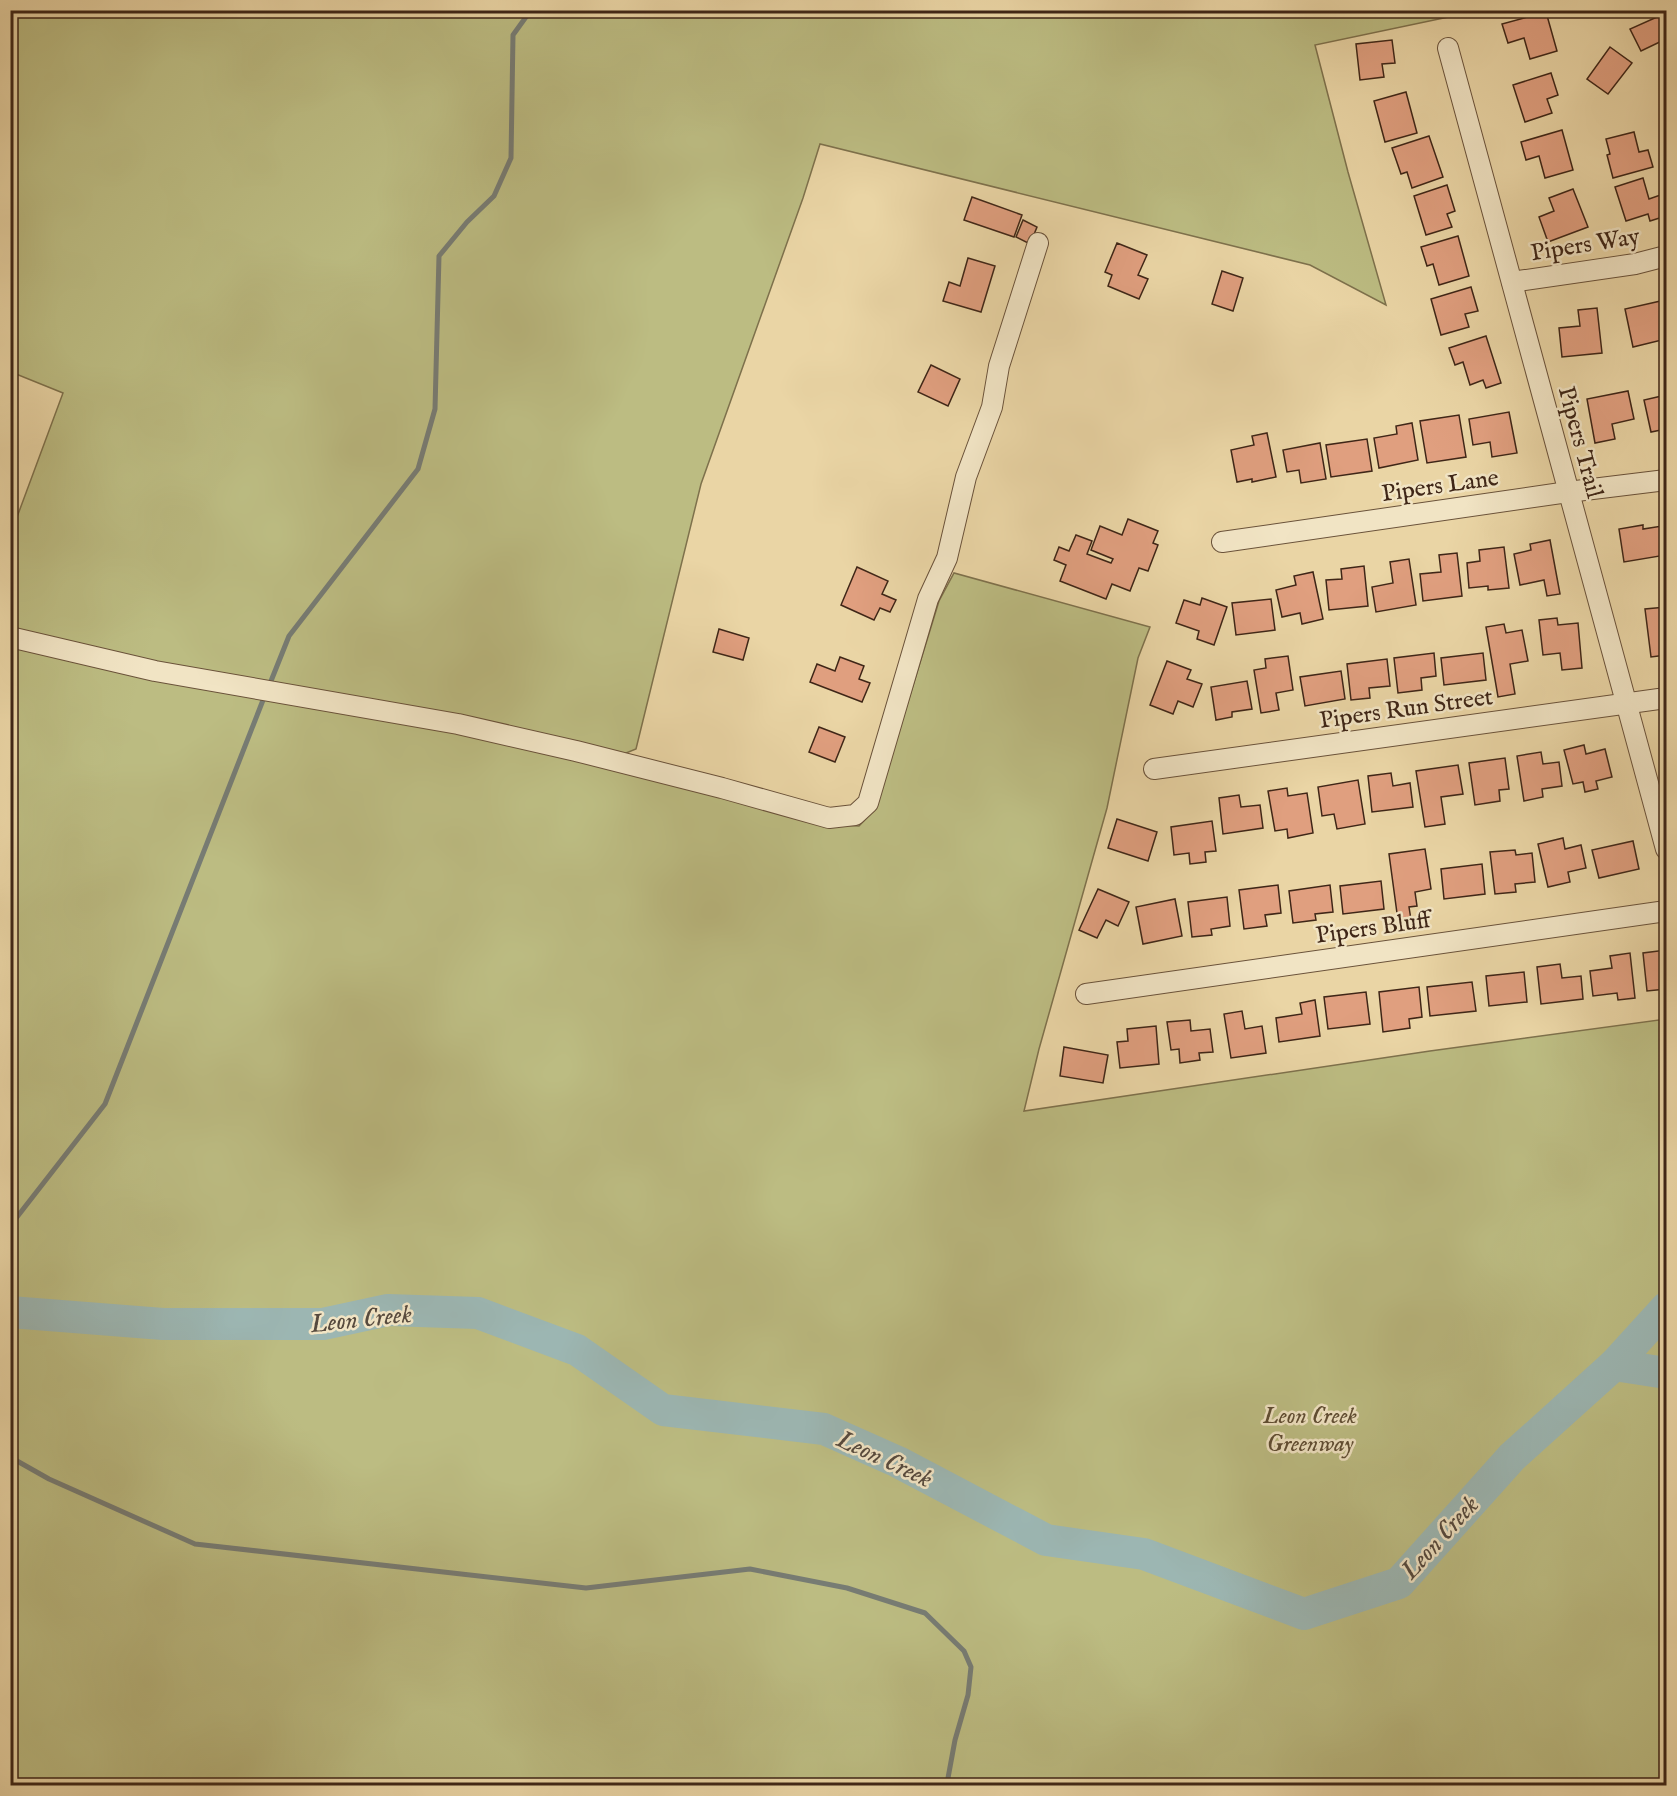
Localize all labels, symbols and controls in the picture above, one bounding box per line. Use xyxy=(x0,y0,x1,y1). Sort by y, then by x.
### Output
street label: Pipers Way xyxy=(1528,222,1642,269)
street label: Pipers Trail xyxy=(1550,383,1609,502)
street label: Pipers Lane xyxy=(1380,463,1501,510)
street label: Pipers Run Street xyxy=(1317,682,1495,737)
street label: Pipers Bluff xyxy=(1314,905,1435,952)
water label: Leon Creek xyxy=(308,1298,414,1341)
park label: Leon Creek Greenway xyxy=(1262,1401,1357,1460)
water label: Leon Creek xyxy=(830,1422,938,1496)
water label: Leon Creek xyxy=(1393,1489,1487,1588)

